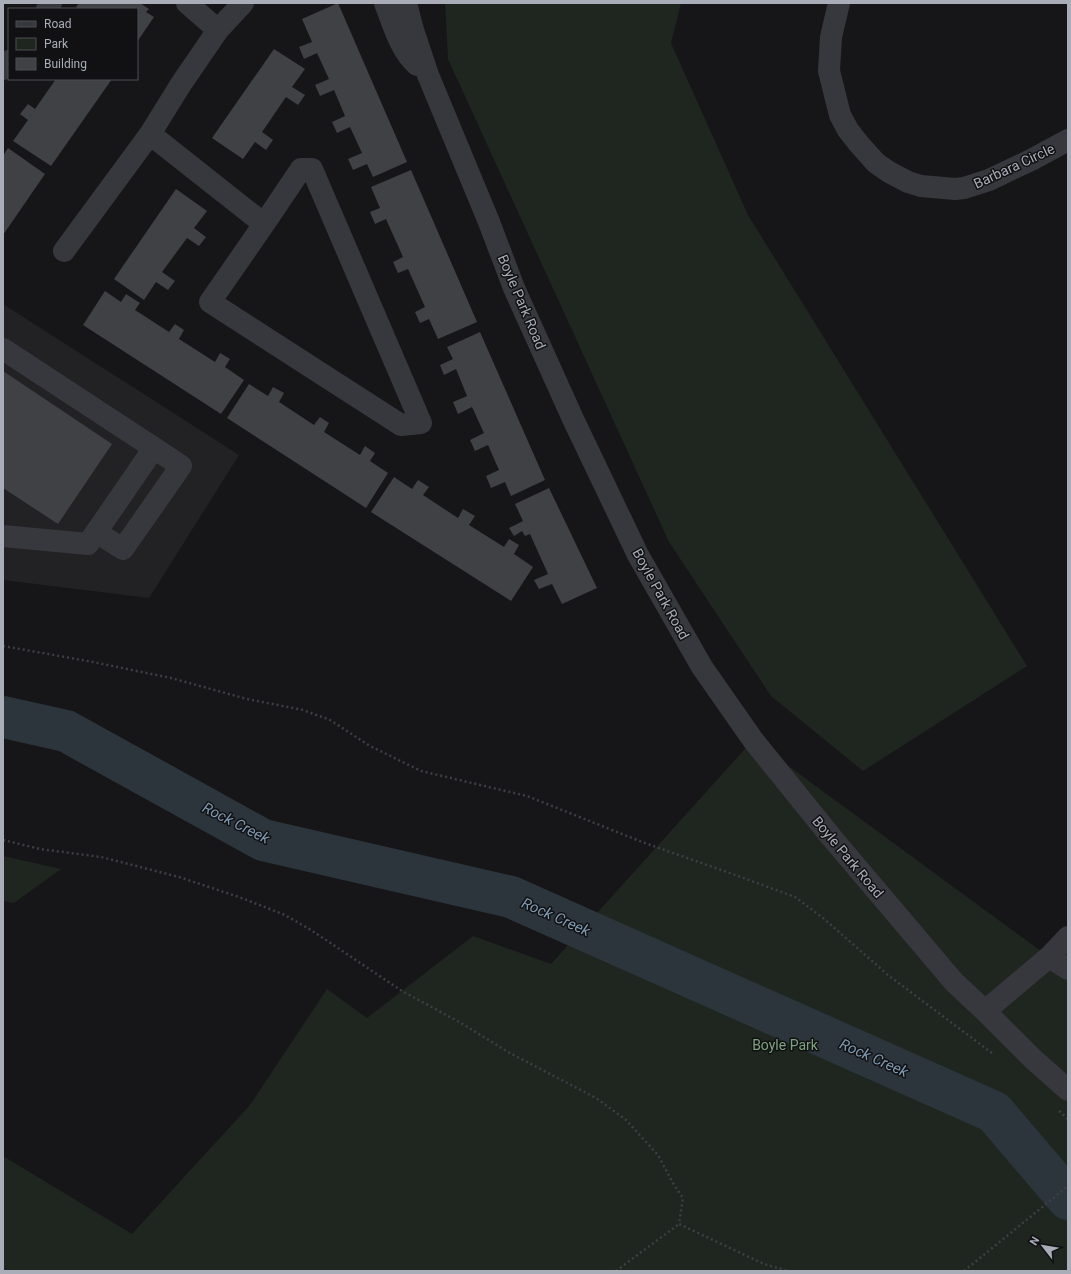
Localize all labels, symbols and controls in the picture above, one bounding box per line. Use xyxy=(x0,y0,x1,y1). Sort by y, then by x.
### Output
legend xyxy=(8,8,138,80)
text: Road xyxy=(44,17,72,31)
text: Park xyxy=(44,37,69,51)
text: Building xyxy=(44,57,87,71)
street label: Barbara Circle xyxy=(971,140,1057,192)
street label: Boyle Park Road xyxy=(495,252,549,352)
street label: Boyle Park Road xyxy=(629,546,693,642)
water label: Rock Creek xyxy=(199,798,273,848)
street label: Boyle Park Road xyxy=(809,813,887,901)
water label: Rock Creek xyxy=(519,894,594,940)
water label: Rock Creek xyxy=(837,1035,912,1081)
park label: Boyle Park xyxy=(752,1037,819,1053)
north arrow xyxy=(1023,1226,1063,1266)
text: N xyxy=(1027,1234,1043,1248)

